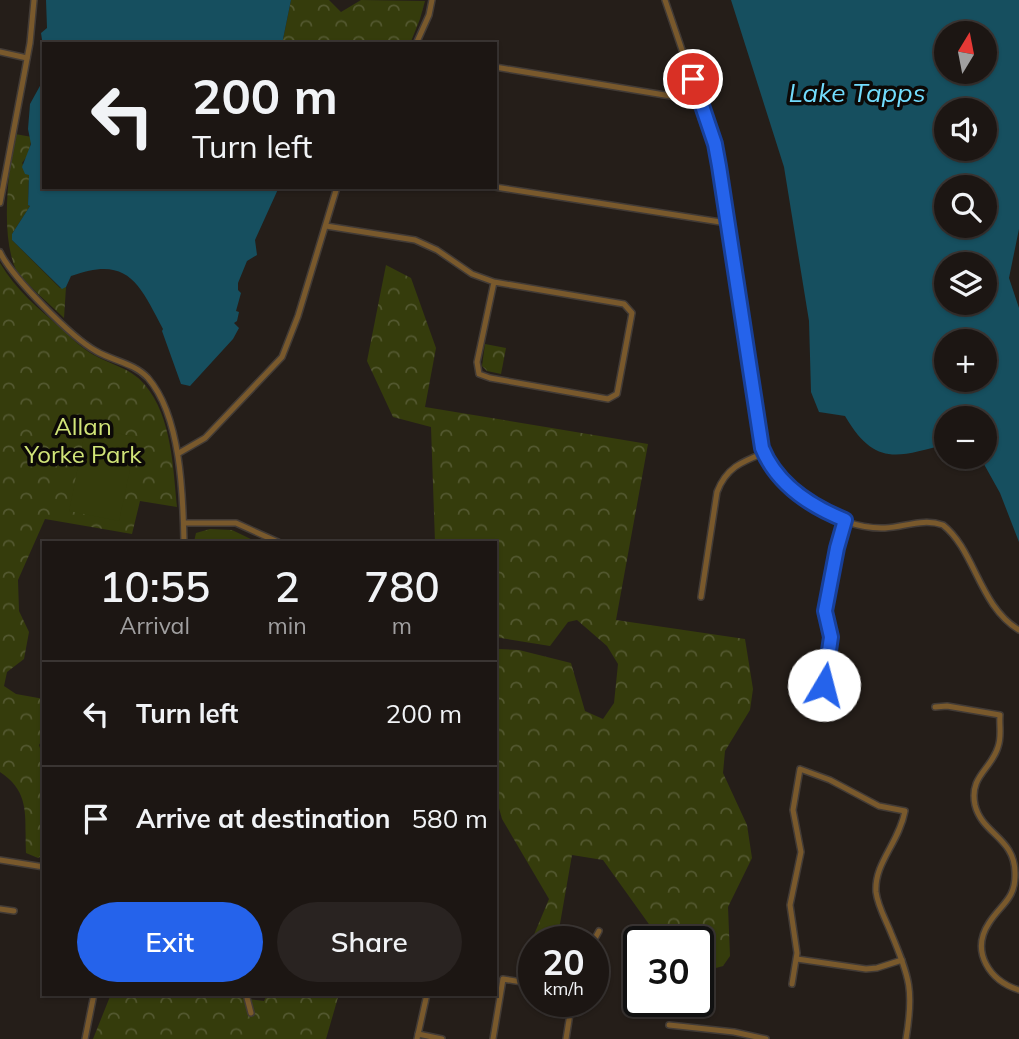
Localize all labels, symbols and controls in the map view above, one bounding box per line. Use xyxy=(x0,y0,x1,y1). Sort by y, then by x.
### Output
north arrow xyxy=(934,21,998,84)
map controls xyxy=(934,21,997,469)
pin xyxy=(663,49,723,109)
icon: arrive xyxy=(674,60,712,98)
text: 200 m xyxy=(192,65,338,126)
icon: left xyxy=(77,70,168,161)
water label: Lake Tapps xyxy=(788,76,926,109)
button: sound xyxy=(934,98,997,161)
text: Turn left xyxy=(192,126,312,166)
button: search xyxy=(934,175,997,238)
button: layers xyxy=(934,252,997,315)
button: + xyxy=(934,329,997,392)
button: − xyxy=(934,406,997,469)
park label: Allan Yorke Park xyxy=(24,411,142,469)
text: 10:55 xyxy=(99,560,210,613)
text: 2 xyxy=(274,560,300,613)
text: 780 xyxy=(364,560,440,613)
text: Arrival xyxy=(120,611,190,640)
text: min xyxy=(267,611,307,640)
text: m xyxy=(392,611,412,640)
position arrow xyxy=(787,648,861,722)
icon: left xyxy=(77,695,115,733)
text: Turn left xyxy=(136,697,238,730)
text: 200 m xyxy=(386,697,462,730)
icon: arrive xyxy=(77,800,115,838)
text: Arrive at destination xyxy=(136,802,391,835)
text: 580 m xyxy=(412,802,488,835)
button: Exit xyxy=(77,902,263,982)
button: Share xyxy=(277,902,462,982)
speed limit sign: 30 xyxy=(623,926,714,1017)
text: 20 xyxy=(542,940,585,984)
text: km/h xyxy=(543,977,584,1000)

